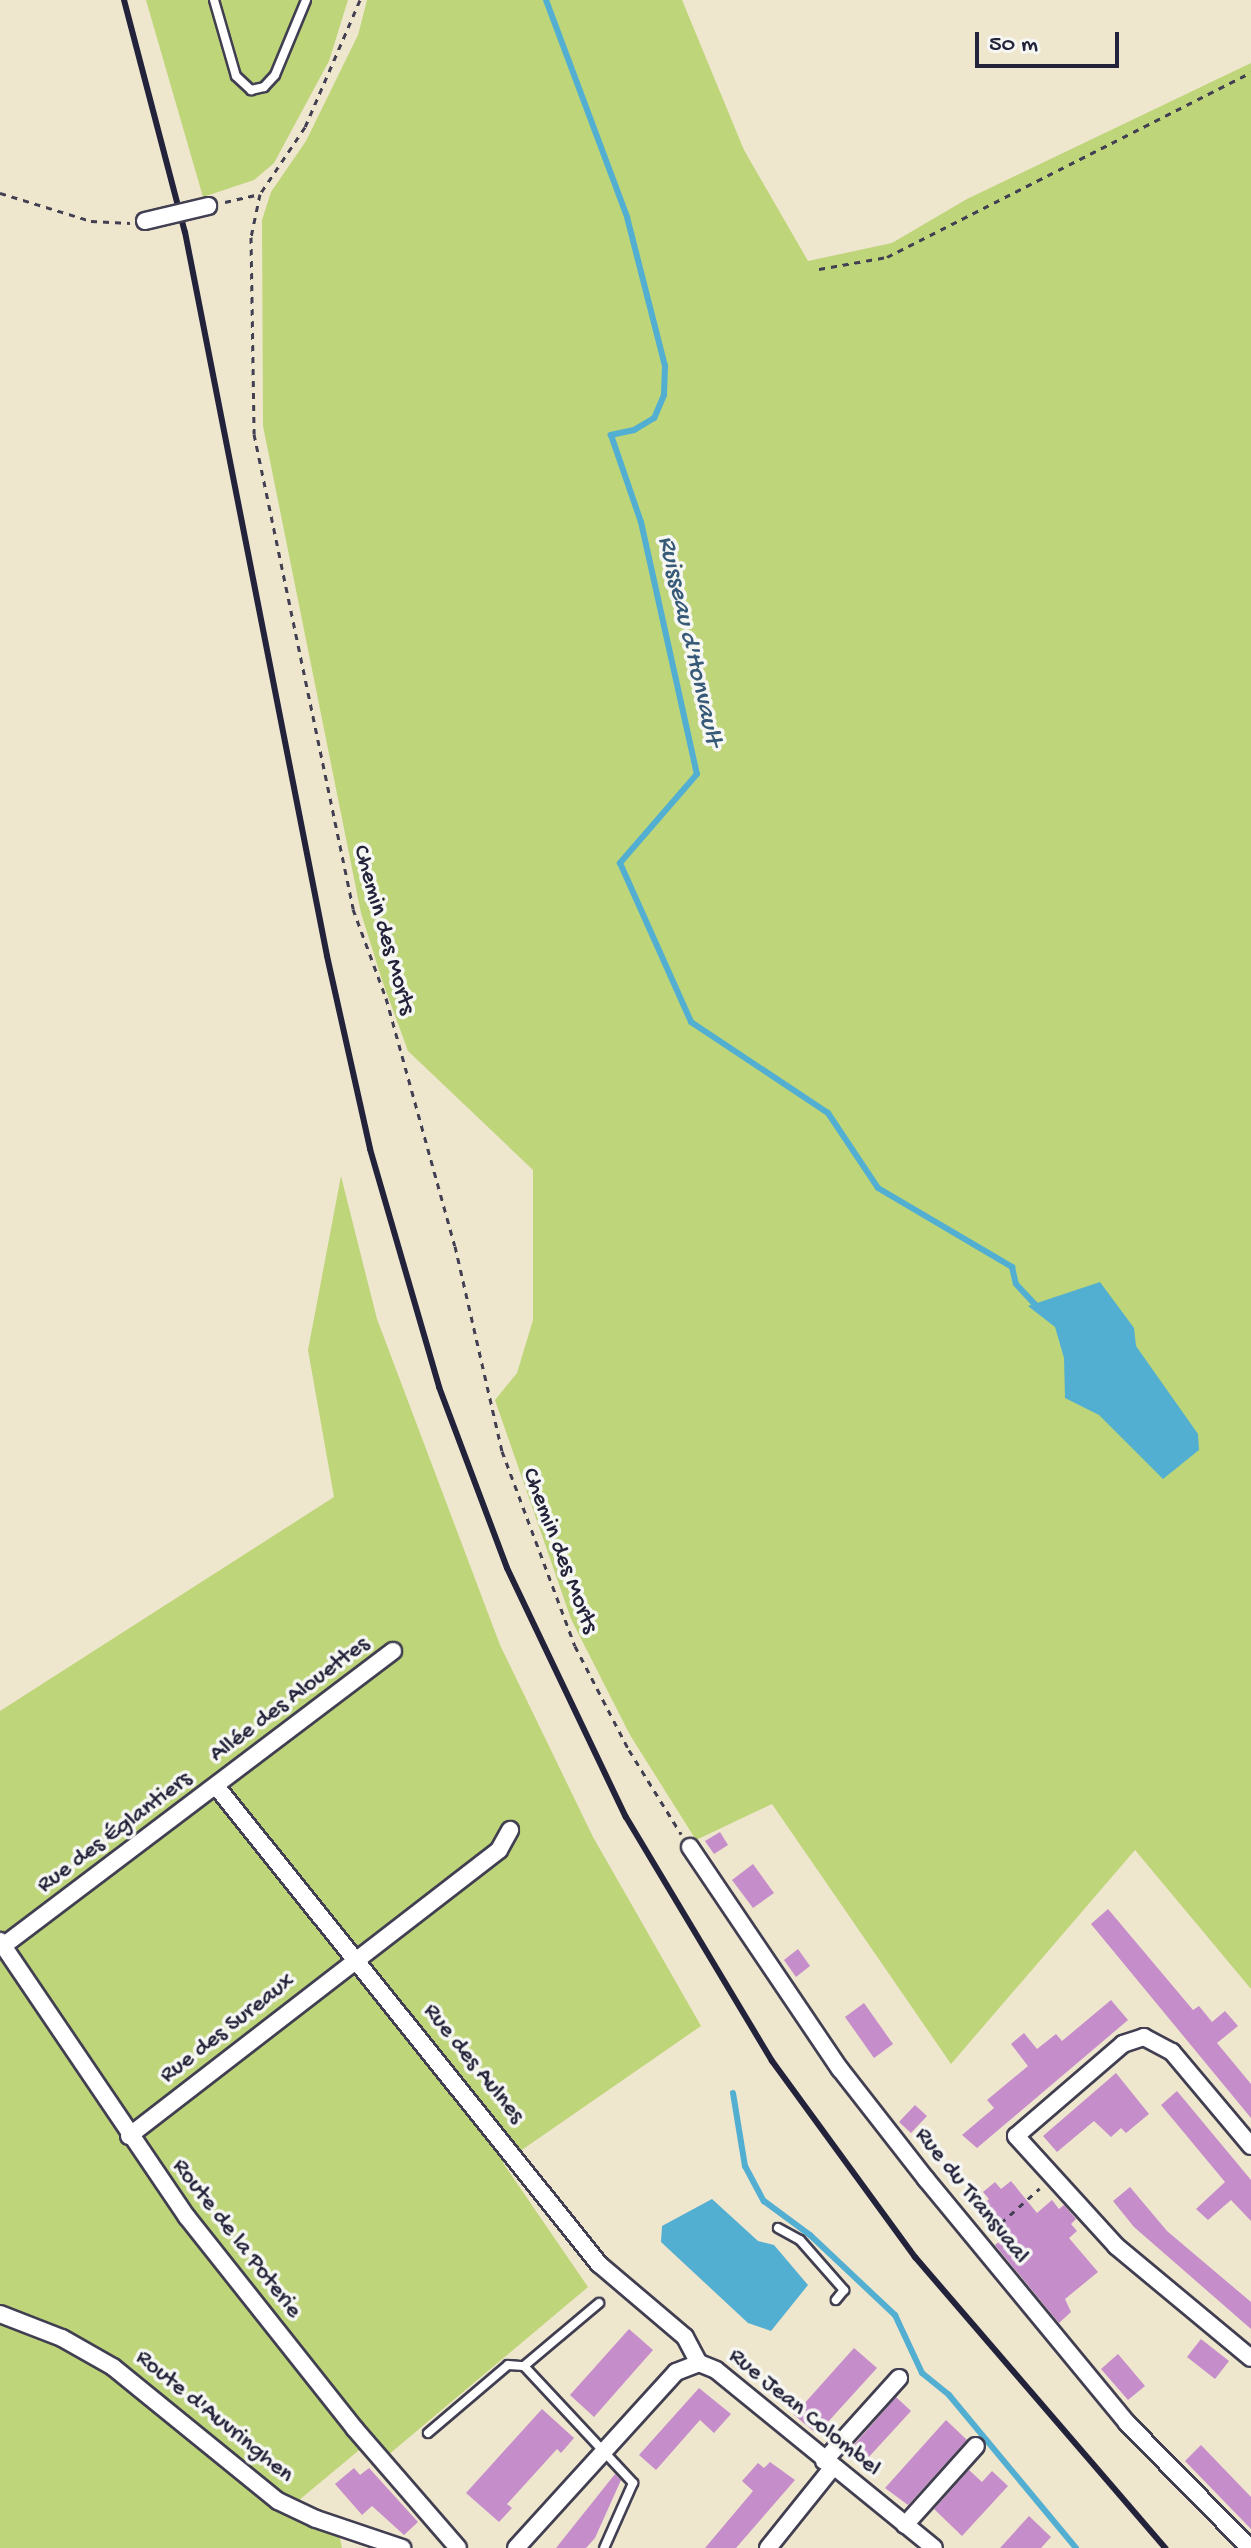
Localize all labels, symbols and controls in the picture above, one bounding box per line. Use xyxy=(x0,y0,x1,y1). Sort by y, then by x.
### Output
scale bar xyxy=(979,16,1123,66)
text: 50 m xyxy=(989,31,1038,60)
water label: Ruisseau d'Honvault xyxy=(649,533,727,749)
street label: Chemin des Morts xyxy=(345,842,421,1018)
street label: Chemin des Morts xyxy=(514,1464,604,1638)
street label: Allée des Alouettes xyxy=(204,1631,376,1769)
street label: Rue des Églantiers xyxy=(32,1765,198,1901)
street label: Rue des Sureaux xyxy=(155,1967,301,2091)
street label: Rue des Aulnes xyxy=(416,1998,530,2130)
street label: Rue du Transvaal xyxy=(907,2122,1035,2270)
street label: Route de la Poterie xyxy=(165,2153,307,2325)
street label: Rue Jean Colombel xyxy=(722,2343,886,2483)
street label: Route d'Auvringhen xyxy=(129,2344,299,2490)

